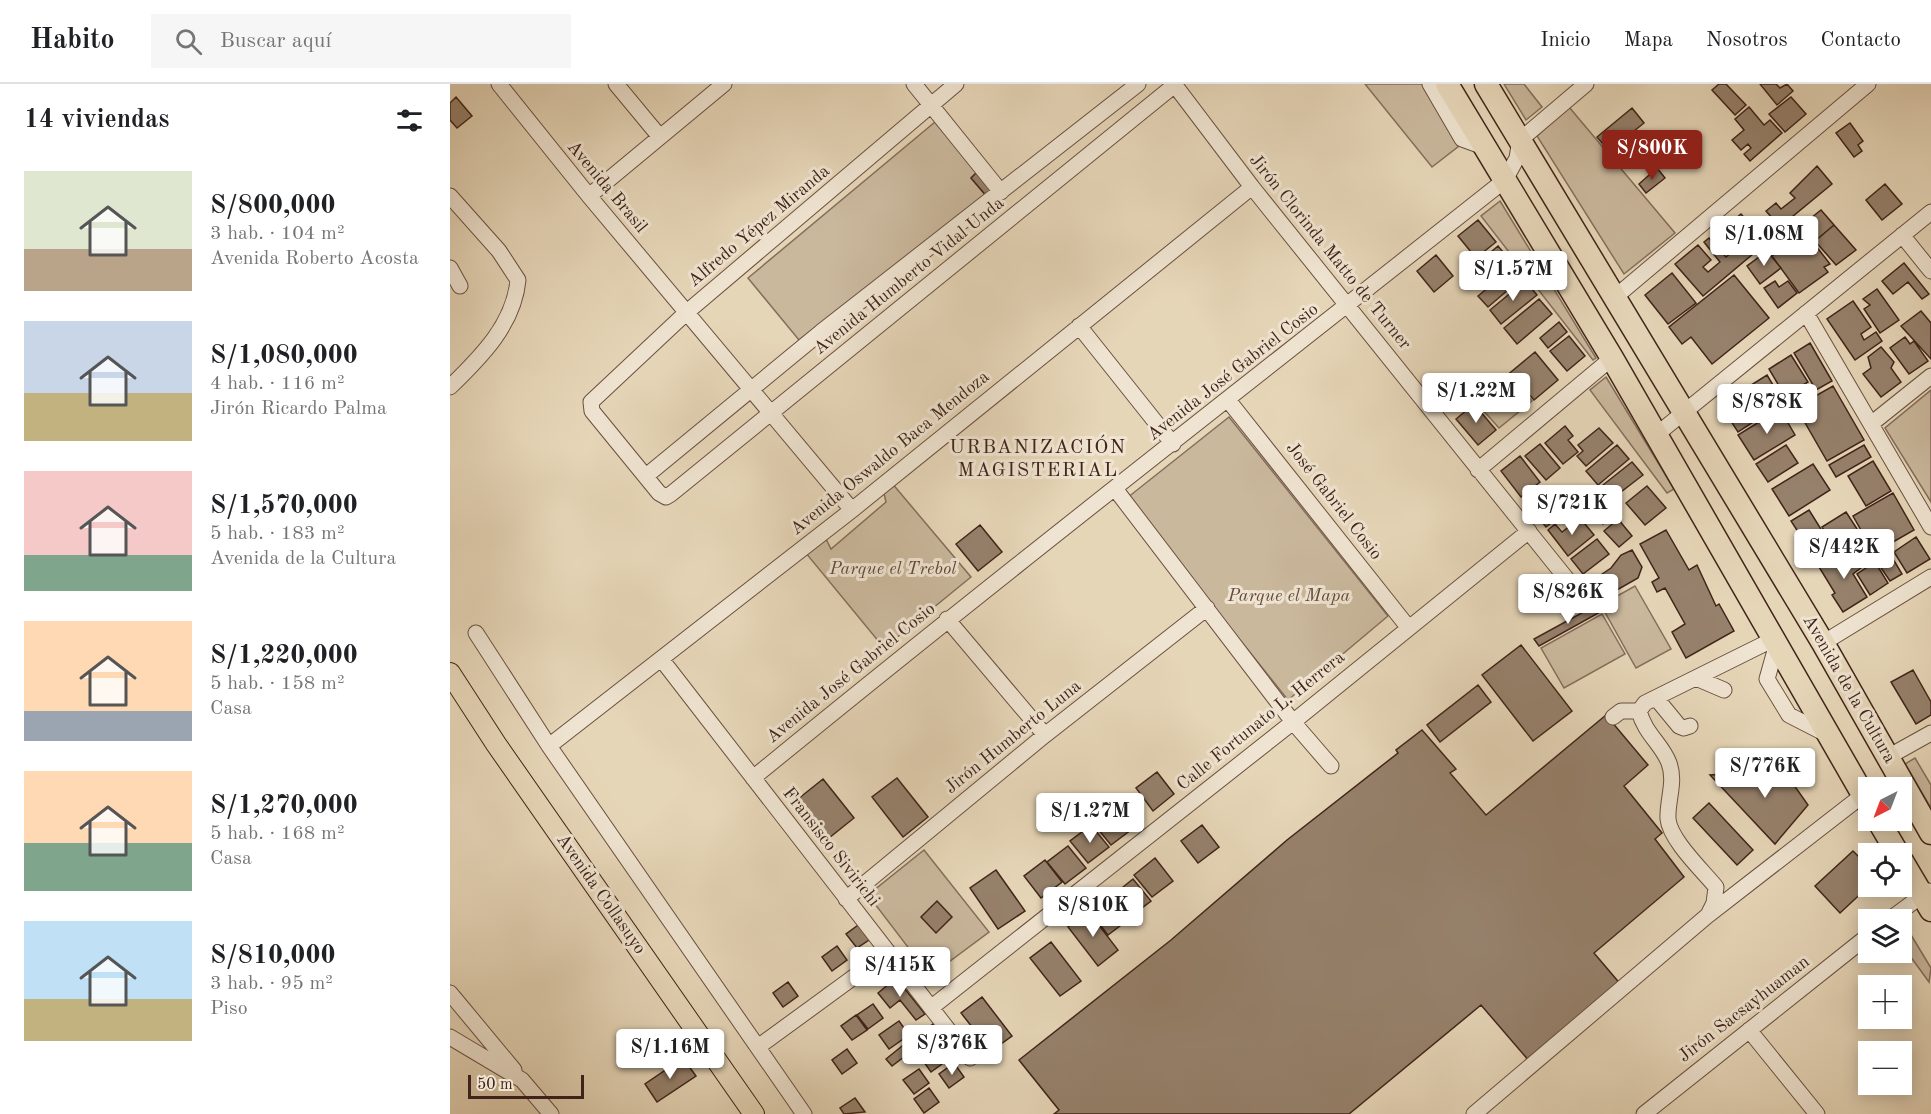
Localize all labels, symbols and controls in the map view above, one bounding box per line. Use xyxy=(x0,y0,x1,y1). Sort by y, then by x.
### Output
search box xyxy=(151,14,571,68)
icon: search xyxy=(172,25,205,58)
text: Habito xyxy=(30,27,115,55)
text: Buscar aquí xyxy=(220,30,331,52)
text: Inicio xyxy=(1540,30,1591,51)
text: Mapa xyxy=(1624,30,1673,51)
text: Nosotros xyxy=(1706,30,1788,51)
text: Contacto xyxy=(1821,30,1901,51)
icon: filters xyxy=(393,104,426,137)
text: 14 viviendas xyxy=(24,107,170,133)
pin: S/800K xyxy=(1603,130,1701,181)
street label: Avenida Brasil xyxy=(564,138,651,236)
text: S/800K xyxy=(1616,139,1688,159)
street label: Jirón Clorinda Matto de Turner xyxy=(1246,151,1415,353)
street label: Alfredo Yépez Miranda xyxy=(685,162,833,290)
text: S/800,000 xyxy=(210,193,336,219)
street label: Avenida Humberto Vidal Unda xyxy=(811,194,1008,358)
icon: home xyxy=(72,195,144,267)
pin: S/1.08M xyxy=(1709,216,1819,267)
text: 3 hab. · 104 m² xyxy=(210,224,344,244)
text: S/1.08M xyxy=(1724,225,1804,245)
text: Avenida Roberto Acosta xyxy=(210,249,419,269)
pin: S/1.57M xyxy=(1458,251,1568,302)
text: S/1.57M xyxy=(1473,260,1553,280)
street label: Avenida José Gabriel Cosio xyxy=(1144,300,1322,444)
text: S/1,080,000 xyxy=(210,343,358,369)
icon: home xyxy=(72,345,144,417)
street label: Avenida Oswaldo Baca Mendoza xyxy=(787,367,993,539)
pin: S/1.22M xyxy=(1421,373,1531,424)
text: 4 hab. · 116 m² xyxy=(210,374,344,394)
text: S/1.22M xyxy=(1436,382,1516,402)
pin: S/878K xyxy=(1718,384,1816,435)
text: S/878K xyxy=(1731,393,1803,413)
text: Jirón Ricardo Palma xyxy=(210,399,387,419)
district label: URBANIZACIÓN MAGISTERIAL xyxy=(949,434,1127,481)
street label: José Gabriel Cosio xyxy=(1283,439,1385,563)
pin: S/721K xyxy=(1523,485,1621,536)
text: S/1,570,000 xyxy=(210,493,358,519)
text: S/721K xyxy=(1536,494,1608,514)
icon: home xyxy=(72,495,144,567)
text: 5 hab. · 183 m² xyxy=(210,524,344,544)
pin: S/442K xyxy=(1795,529,1893,580)
text: S/442K xyxy=(1808,538,1880,558)
text: Avenida de la Cultura xyxy=(210,549,396,569)
park label: Parque el Trebol xyxy=(828,560,957,578)
pin: S/826K xyxy=(1519,574,1617,625)
text: S/826K xyxy=(1532,583,1604,603)
park label: Parque el Mapa xyxy=(1227,587,1351,605)
street label: Avenida José Gabriel Cosio xyxy=(763,599,939,746)
street label: Avenida de la Cultura xyxy=(1799,612,1899,766)
text: S/1,220,000 xyxy=(210,643,358,669)
icon: home xyxy=(72,645,144,717)
street label: Calle Fortunato L. Herrera xyxy=(1174,648,1348,794)
text: 5 hab. · 158 m² xyxy=(210,674,344,694)
street label: Jirón Humberto Luna xyxy=(942,677,1084,797)
text: Casa xyxy=(210,699,252,719)
pin: S/776K xyxy=(1716,748,1814,799)
text: S/776K xyxy=(1729,757,1801,777)
north arrow xyxy=(1858,777,1912,831)
map controls xyxy=(1858,777,1912,1095)
street label: Fransisco Sivirichi xyxy=(779,784,883,910)
text: S/1,270,000 xyxy=(210,793,358,819)
pin: S/1.27M xyxy=(1035,793,1145,844)
icon: home xyxy=(72,795,144,867)
text: S/1.27M xyxy=(1050,802,1130,822)
text: 5 hab. · 168 m² xyxy=(210,824,344,844)
street label: Avenida Collasuyo xyxy=(553,831,649,957)
button: locate xyxy=(1858,843,1912,897)
text: Casa xyxy=(210,849,252,869)
pin: S/810K xyxy=(1044,887,1142,938)
text: S/810K xyxy=(1057,896,1129,916)
button: layers xyxy=(1858,909,1912,963)
text: S/810,000 xyxy=(210,943,336,969)
icon: home xyxy=(72,945,144,1017)
pin: S/415K xyxy=(851,947,949,998)
street label: Jirón Sacsayhuaman xyxy=(1675,952,1813,1066)
text: S/415K xyxy=(864,956,936,976)
text: 3 hab. · 95 m² xyxy=(210,974,333,994)
button: + xyxy=(1858,975,1912,1029)
text: Piso xyxy=(210,999,248,1019)
pin: S/376K xyxy=(903,1025,1001,1076)
pin: S/1.16M xyxy=(615,1029,725,1080)
text: S/376K xyxy=(916,1034,988,1054)
text: S/1.16M xyxy=(630,1038,710,1058)
button: − xyxy=(1858,1041,1912,1095)
scale bar xyxy=(468,1072,584,1100)
text: 50 m xyxy=(477,1077,513,1093)

